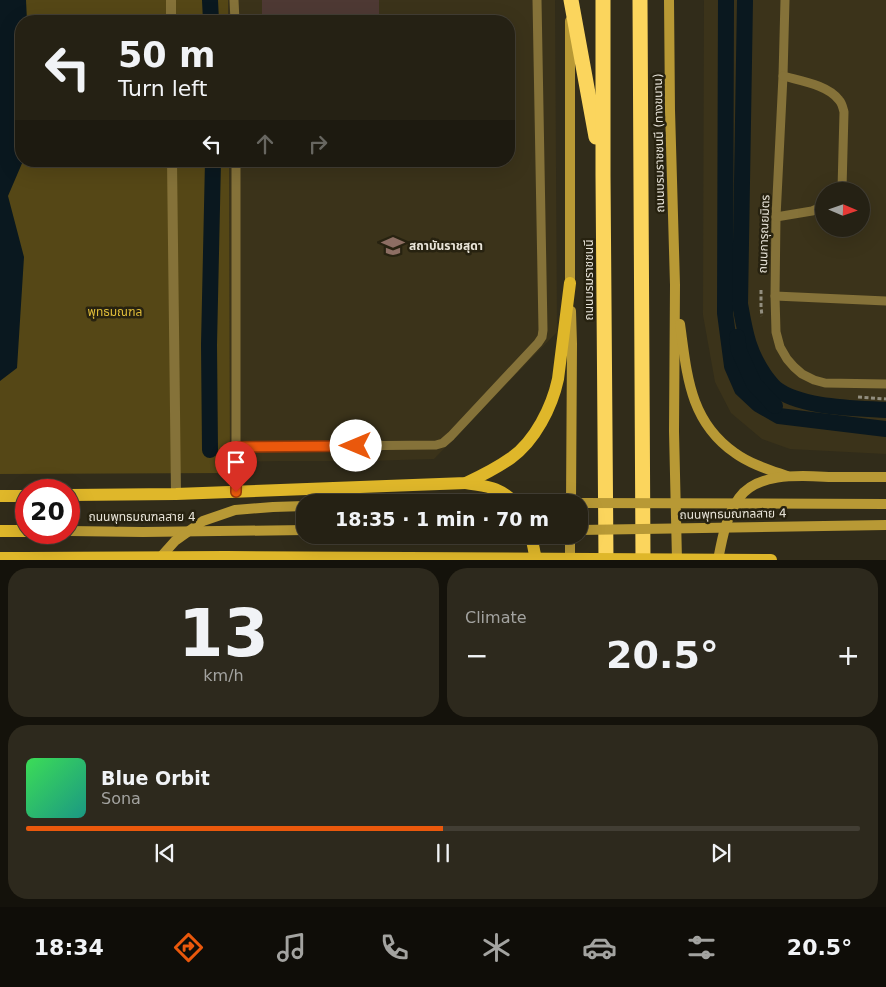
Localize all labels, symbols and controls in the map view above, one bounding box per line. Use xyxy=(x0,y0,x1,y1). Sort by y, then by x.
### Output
icon: left xyxy=(35,35,100,100)
text: 50 m xyxy=(118,35,215,75)
street label: ถนนบรมราชชนนี (ทางขนาน) xyxy=(651,73,667,213)
text: Turn left xyxy=(118,76,207,101)
icon: left xyxy=(198,130,226,158)
icon: ahead xyxy=(251,130,279,158)
icon: right xyxy=(304,130,332,158)
north arrow xyxy=(815,182,870,238)
map controls xyxy=(815,182,870,237)
street label: ถนนการุณยมิตร xyxy=(756,194,772,274)
school or university icon: สถาบันราชสุดา xyxy=(380,233,406,259)
place label: สถาบันราชสุดา xyxy=(409,239,483,253)
street label: ถนนบรมราชชนนี xyxy=(582,239,596,321)
park label: พุทธมณฑล xyxy=(88,305,142,319)
position arrow xyxy=(329,419,381,471)
pin xyxy=(215,441,257,492)
icon: arrive xyxy=(222,448,250,476)
speed limit sign: 20 xyxy=(15,479,80,544)
street label: ถนนพุทธมณฑลสาย 4 xyxy=(679,506,787,522)
text: 18:35 · 1 min · 70 m xyxy=(335,508,549,530)
street label: ถนนพุทธมณฑลสาย 4 xyxy=(88,510,196,524)
text: 13 xyxy=(178,596,269,671)
text: Climate xyxy=(465,608,527,627)
text: 20.5° xyxy=(606,633,719,677)
text: − xyxy=(465,639,488,672)
text: + xyxy=(837,639,860,672)
text: km/h xyxy=(203,666,244,685)
text: Blue Orbit xyxy=(101,767,210,789)
text: Sona xyxy=(101,789,141,808)
icon: previous xyxy=(151,839,179,867)
icon: pause xyxy=(429,839,457,867)
icon: next xyxy=(707,839,735,867)
icon: directions xyxy=(171,930,206,965)
icon: music xyxy=(274,930,309,965)
icon: phone xyxy=(377,930,412,965)
icon: climate xyxy=(479,930,514,965)
icon: car xyxy=(582,930,617,965)
icon: filters xyxy=(684,930,719,965)
text: 18:34 xyxy=(34,935,104,960)
text: 20.5° xyxy=(787,935,852,960)

